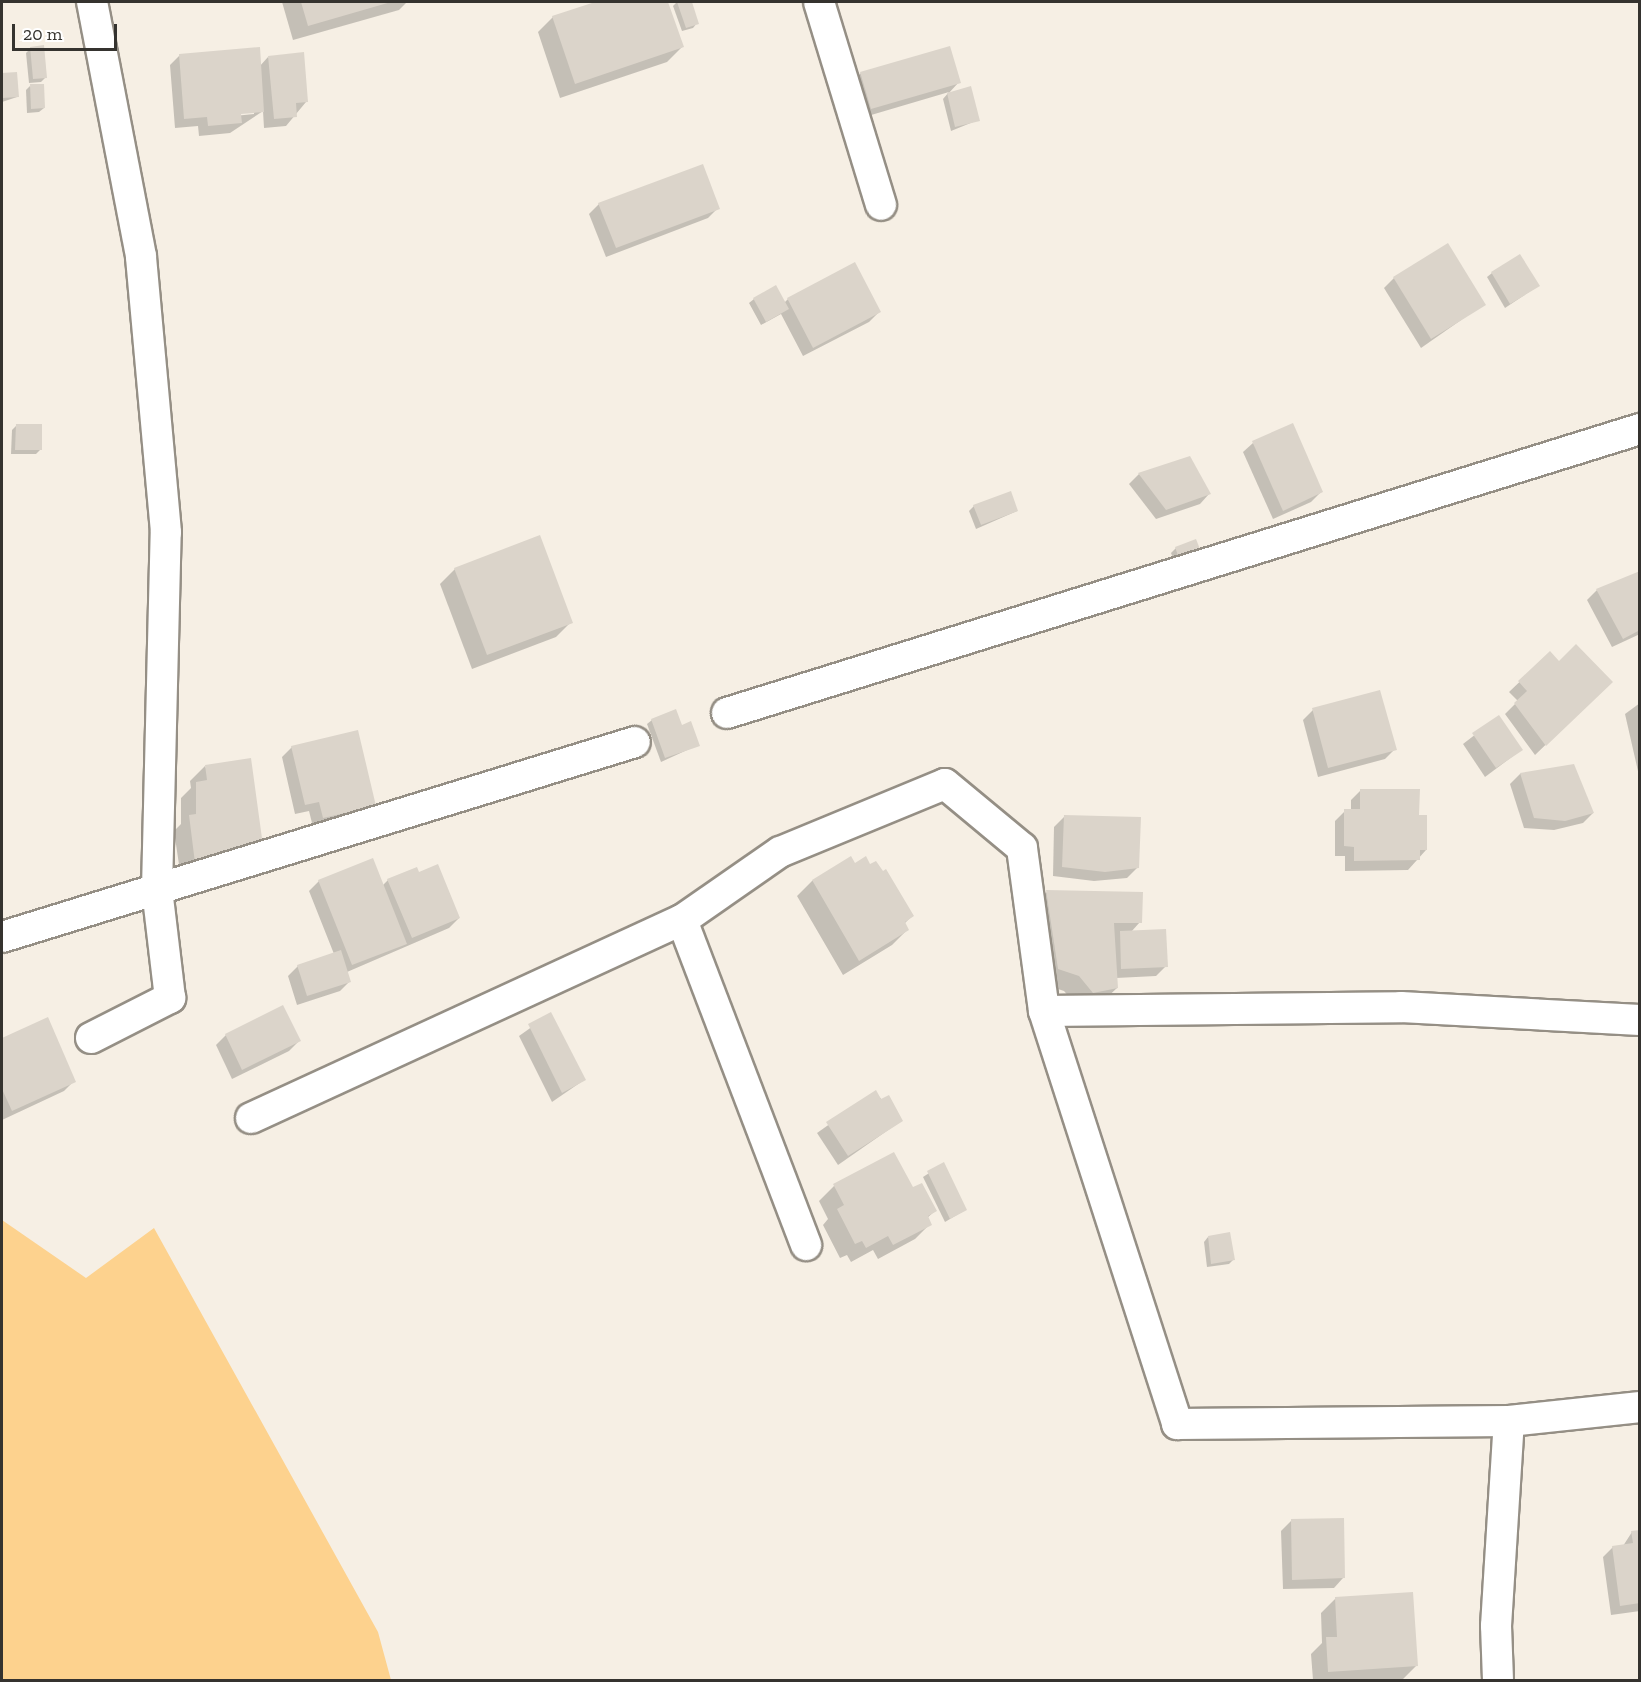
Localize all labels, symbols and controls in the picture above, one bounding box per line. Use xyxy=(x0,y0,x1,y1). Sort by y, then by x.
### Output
scale bar xyxy=(15,12,120,50)
text: 20 m xyxy=(23,23,62,45)

